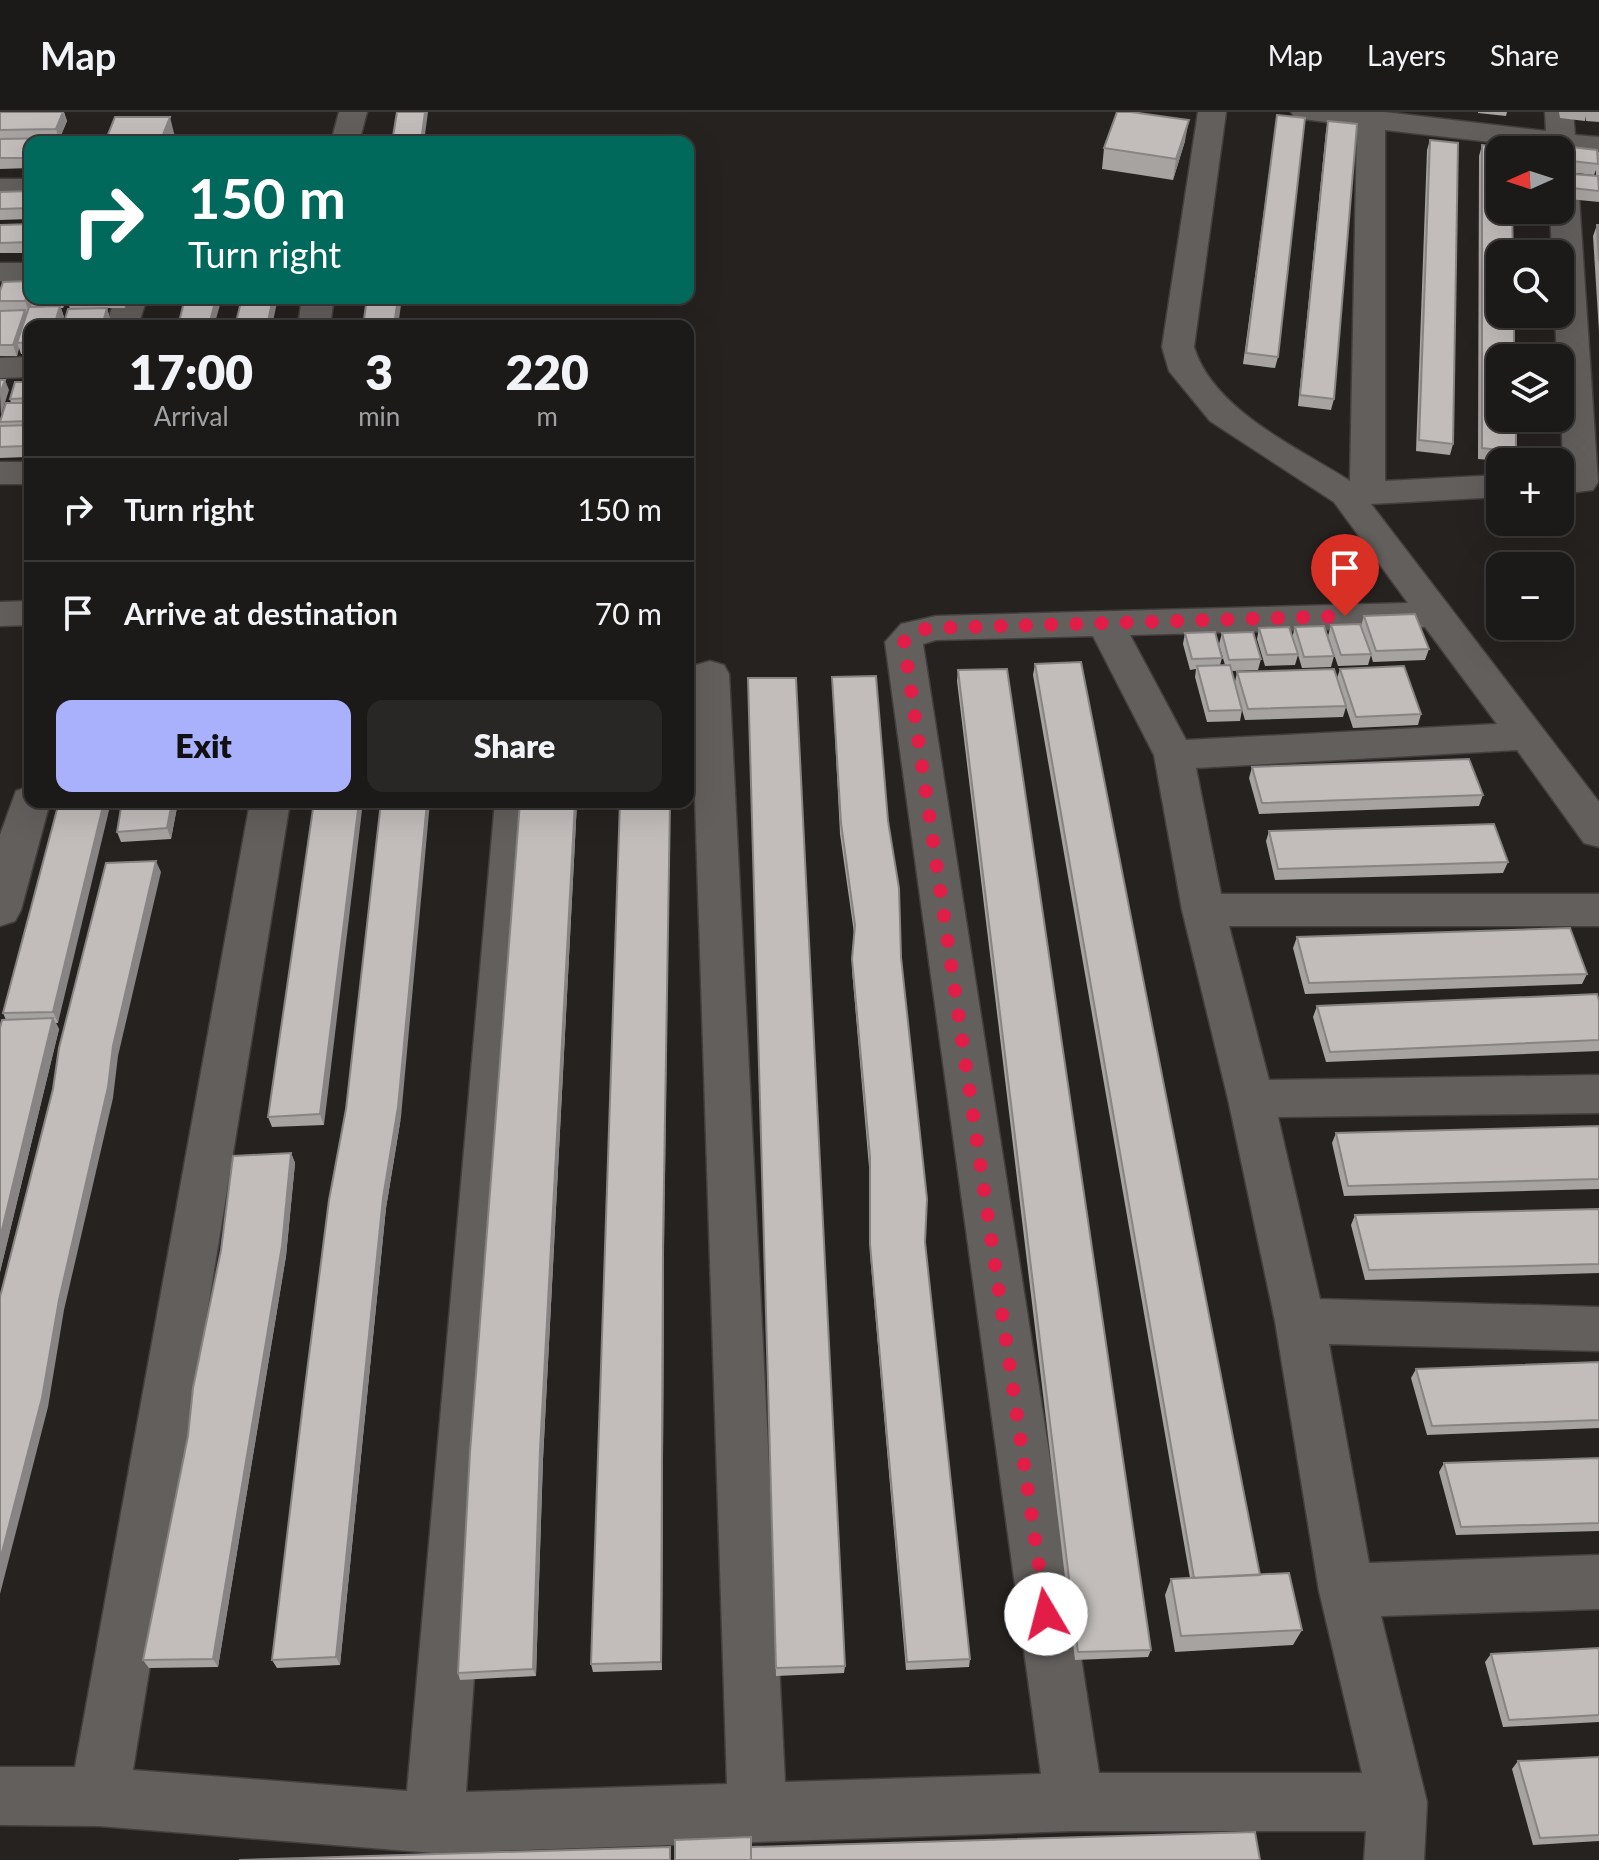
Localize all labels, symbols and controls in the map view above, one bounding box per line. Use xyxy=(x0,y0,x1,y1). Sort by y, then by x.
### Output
text: Map xyxy=(40,32,116,78)
text: Map xyxy=(1268,38,1323,72)
text: Layers xyxy=(1367,38,1446,72)
text: Share xyxy=(1490,38,1559,72)
north arrow xyxy=(1486,136,1574,224)
map controls xyxy=(1486,136,1574,640)
text: 150 m xyxy=(188,164,346,231)
icon: right xyxy=(56,168,160,272)
text: Turn right xyxy=(188,232,341,276)
button: search xyxy=(1486,240,1574,328)
text: 17:00 xyxy=(129,343,253,400)
text: 3 xyxy=(365,343,393,400)
text: 220 xyxy=(505,343,589,400)
button: layers xyxy=(1486,344,1574,432)
text: Arrival xyxy=(154,400,229,432)
text: min xyxy=(358,400,400,432)
text: m xyxy=(536,400,558,432)
button: + xyxy=(1486,448,1574,536)
icon: right xyxy=(56,487,100,531)
text: Turn right xyxy=(124,491,254,527)
text: 150 m xyxy=(577,491,662,527)
pin xyxy=(1311,534,1379,616)
icon: arrive xyxy=(1323,546,1367,590)
button: − xyxy=(1486,552,1574,640)
icon: arrive xyxy=(56,591,100,635)
text: Arrive at destination xyxy=(124,595,398,631)
text: 70 m xyxy=(595,595,662,631)
button: Exit xyxy=(56,700,351,792)
button: Share xyxy=(367,700,662,792)
position arrow xyxy=(1004,1572,1088,1656)

